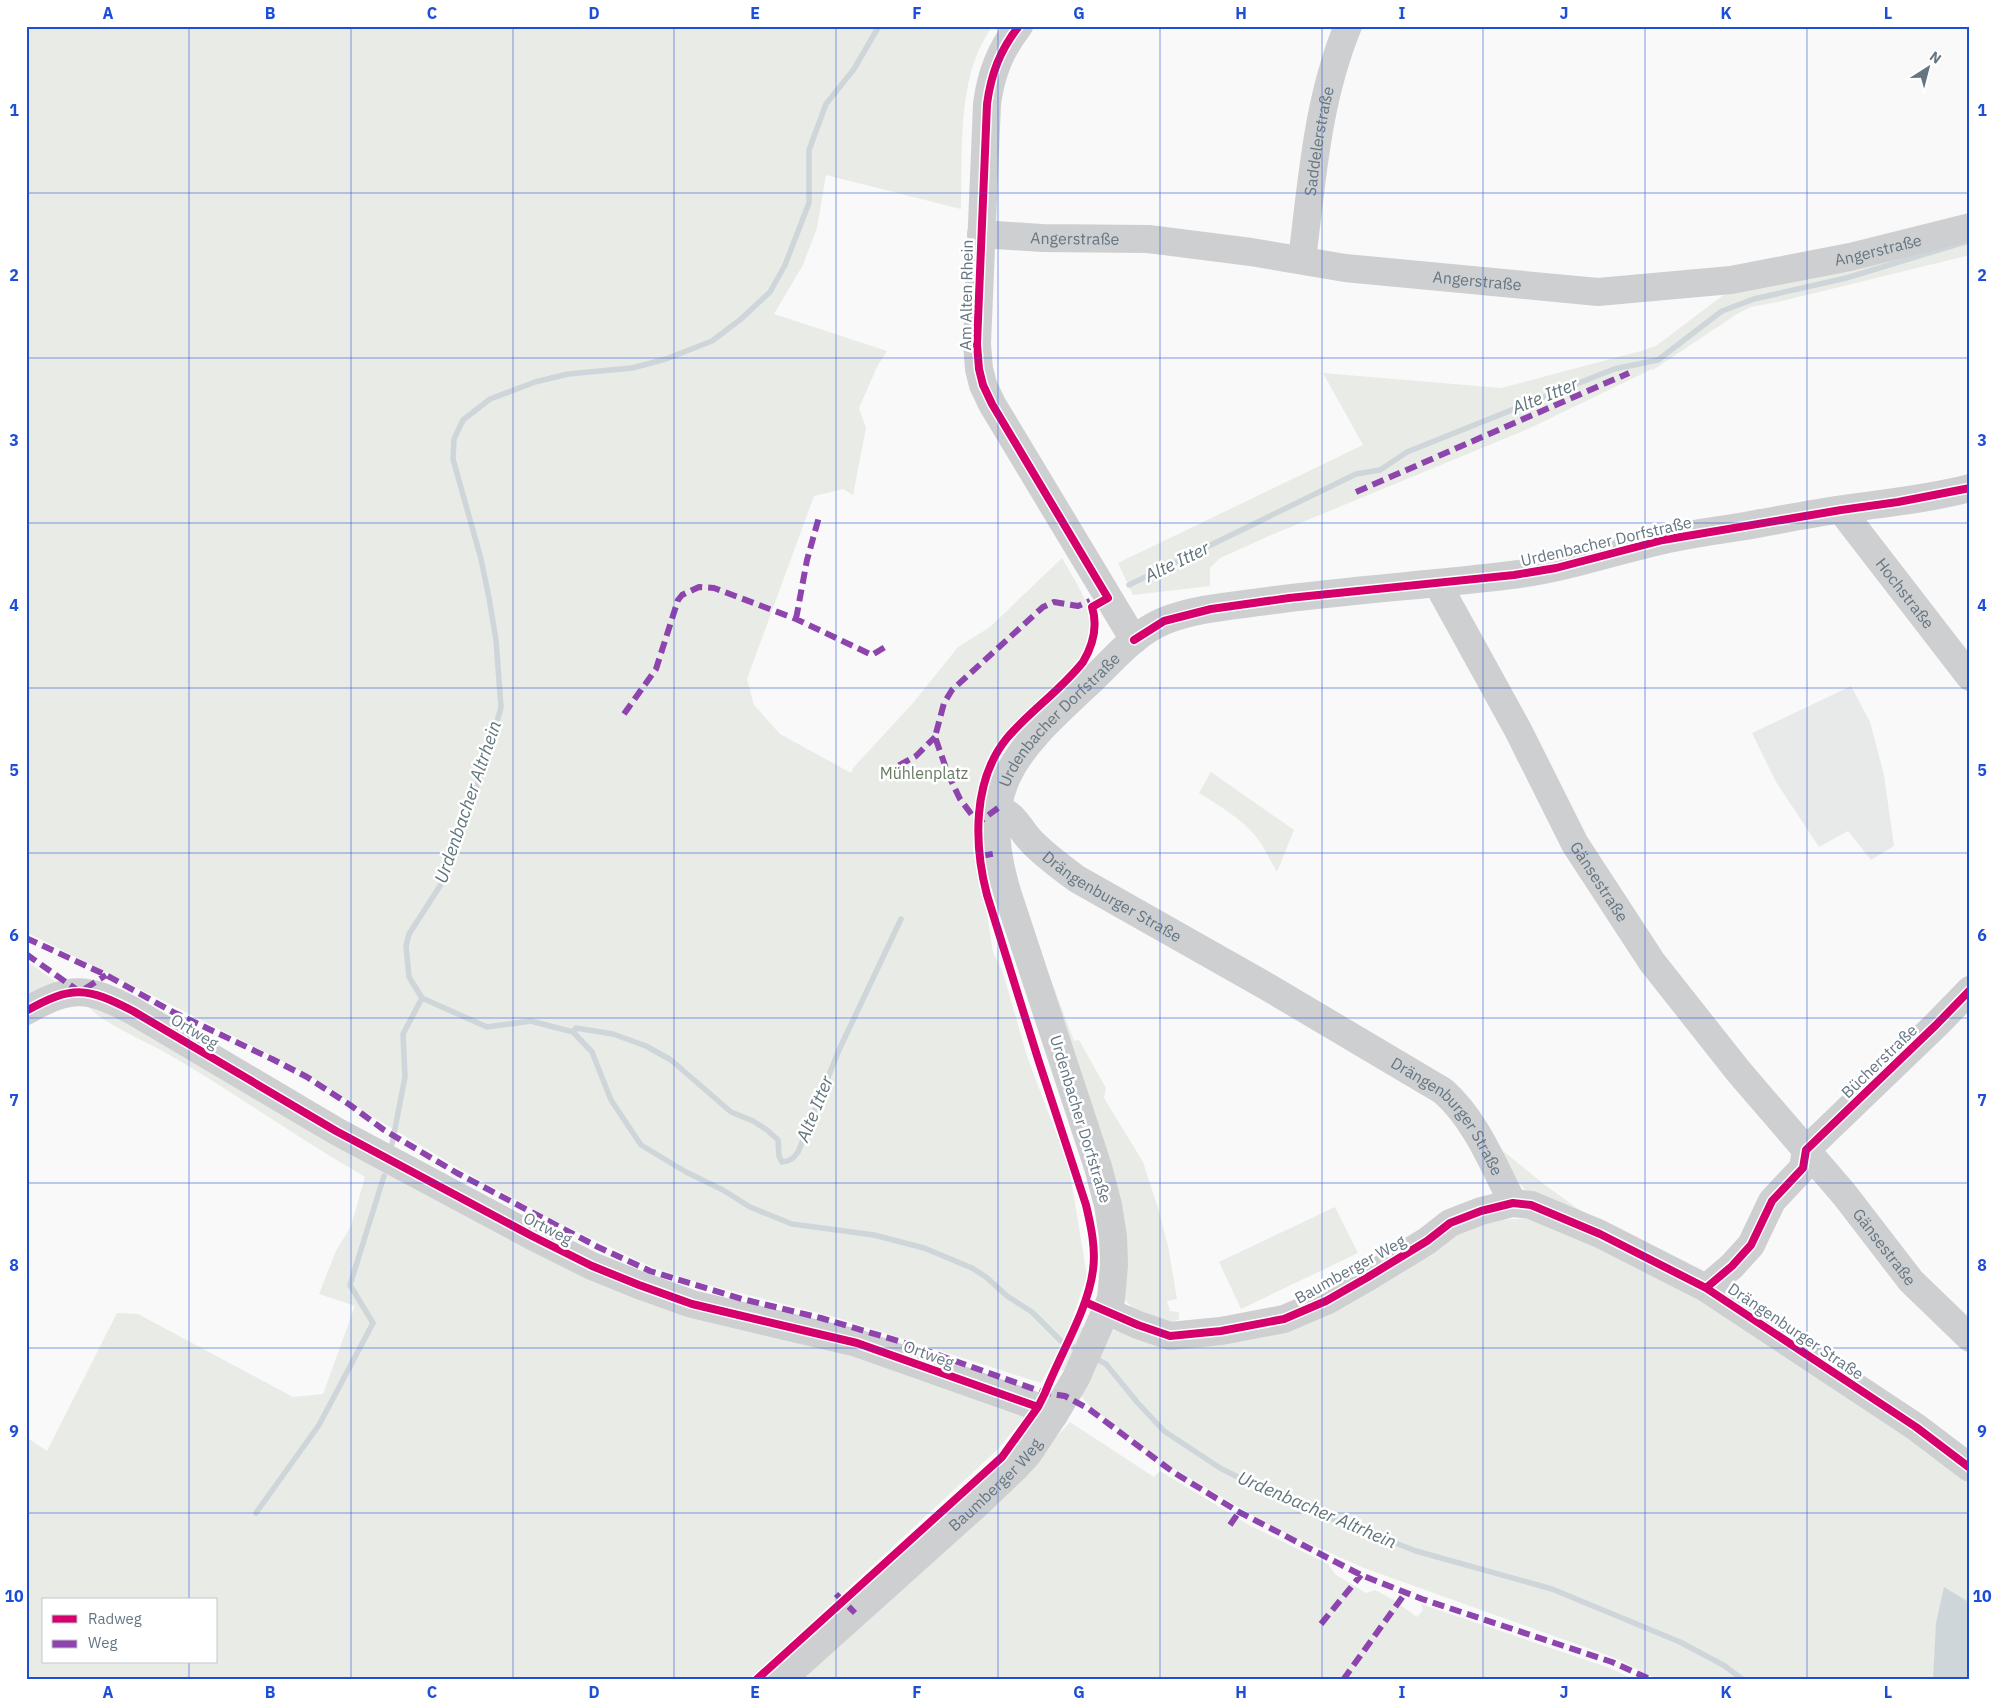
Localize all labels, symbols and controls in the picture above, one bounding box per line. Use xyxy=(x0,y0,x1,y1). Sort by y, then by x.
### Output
text: A xyxy=(103,3,114,23)
text: B xyxy=(265,3,276,23)
text: C xyxy=(427,3,437,23)
text: D xyxy=(588,3,600,23)
text: E xyxy=(750,3,760,23)
text: F xyxy=(912,3,922,23)
text: G xyxy=(1073,3,1085,23)
text: H xyxy=(1235,3,1247,23)
text: I xyxy=(1399,3,1406,23)
text: J xyxy=(1560,3,1568,23)
text: K xyxy=(1720,3,1732,23)
text: L xyxy=(1884,3,1892,23)
north arrow xyxy=(1904,42,1954,92)
text: N xyxy=(1926,47,1945,68)
street label: Saddelerstraße xyxy=(1300,84,1338,197)
text: 1 xyxy=(9,100,19,120)
text: 1 xyxy=(1977,100,1987,120)
street label: Angerstraße xyxy=(1030,227,1120,249)
street label: Angerstraße xyxy=(1833,229,1924,270)
street label: Am Alten Rhein xyxy=(955,239,977,351)
text: 2 xyxy=(9,265,19,285)
text: 2 xyxy=(1977,265,1987,285)
street label: Angerstraße xyxy=(1432,266,1523,295)
water label: Alte Itter xyxy=(1508,372,1582,420)
text: 3 xyxy=(9,430,19,450)
text: 3 xyxy=(1977,430,1987,450)
street label: Urdenbacher Dorfstraße xyxy=(1519,512,1694,570)
water label: Alte Itter xyxy=(1140,536,1213,587)
street label: Hochstraße xyxy=(1872,554,1939,633)
text: 4 xyxy=(9,595,19,615)
text: 4 xyxy=(1977,595,1987,615)
street label: Urdenbacher Dorfstraße xyxy=(994,648,1124,790)
water label: Urdenbacher Altrhein xyxy=(429,718,506,886)
text: 5 xyxy=(9,760,19,780)
text: 5 xyxy=(1977,760,1987,780)
park label: Mühlenplatz xyxy=(880,763,968,783)
street label: Gänsestraße xyxy=(1566,837,1633,926)
street label: Drängenburger Straße xyxy=(1038,846,1185,946)
text: 6 xyxy=(9,925,19,945)
text: 6 xyxy=(1977,925,1987,945)
street label: Ortweg xyxy=(167,1009,223,1053)
street label: Bücherstraße xyxy=(1837,1020,1921,1102)
street label: Urdenbacher Dorfstraße xyxy=(1046,1033,1116,1206)
street label: Drängenburger Straße xyxy=(1387,1052,1508,1179)
water label: Alte Itter xyxy=(791,1072,838,1146)
text: 7 xyxy=(9,1090,19,1110)
text: 7 xyxy=(1977,1090,1987,1110)
street label: Gänsestraße xyxy=(1849,1204,1921,1290)
street label: Ortweg xyxy=(520,1207,576,1249)
street label: Baumberger Weg xyxy=(1291,1230,1409,1308)
text: 8 xyxy=(9,1255,19,1275)
text: 8 xyxy=(1977,1255,1987,1275)
street label: Drängenburger Straße xyxy=(1724,1278,1868,1384)
street label: Ortweg xyxy=(901,1336,958,1373)
text: 9 xyxy=(9,1421,19,1441)
text: 9 xyxy=(1977,1421,1987,1441)
street label: Baumberger Weg xyxy=(944,1434,1046,1535)
water label: Urdenbacher Altrhein xyxy=(1234,1466,1400,1553)
text: 10 xyxy=(4,1586,24,1606)
text: 10 xyxy=(1972,1586,1992,1606)
legend xyxy=(42,1598,218,1664)
text: Radweg xyxy=(88,1609,142,1628)
text: Weg xyxy=(88,1633,117,1652)
text: A xyxy=(103,1682,114,1702)
text: B xyxy=(265,1682,276,1702)
text: C xyxy=(427,1682,437,1702)
text: D xyxy=(588,1682,600,1702)
text: E xyxy=(750,1682,760,1702)
text: F xyxy=(912,1682,922,1702)
text: G xyxy=(1073,1682,1085,1702)
text: H xyxy=(1235,1682,1247,1702)
text: I xyxy=(1399,1682,1406,1702)
text: J xyxy=(1560,1682,1568,1702)
text: K xyxy=(1720,1682,1732,1702)
text: L xyxy=(1884,1682,1892,1702)

